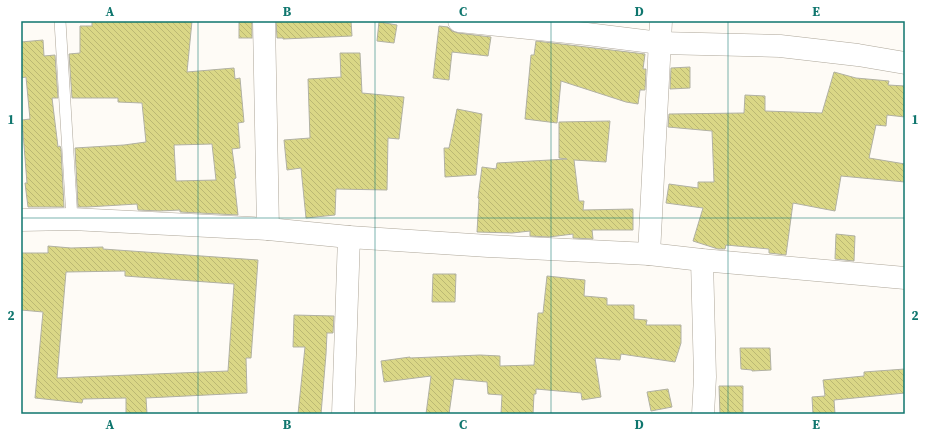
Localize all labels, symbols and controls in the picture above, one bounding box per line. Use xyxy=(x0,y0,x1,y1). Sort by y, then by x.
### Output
text: A xyxy=(106,3,115,20)
text: B xyxy=(283,3,292,20)
text: C xyxy=(459,3,467,20)
text: D xyxy=(634,3,644,20)
text: E xyxy=(812,3,820,20)
text: 1 xyxy=(7,111,15,128)
text: 1 xyxy=(911,111,919,128)
text: 2 xyxy=(7,307,15,324)
text: 2 xyxy=(911,307,919,324)
text: A xyxy=(106,416,115,433)
text: B xyxy=(283,416,292,433)
text: C xyxy=(459,416,467,433)
text: D xyxy=(634,416,644,433)
text: E xyxy=(812,416,820,433)

